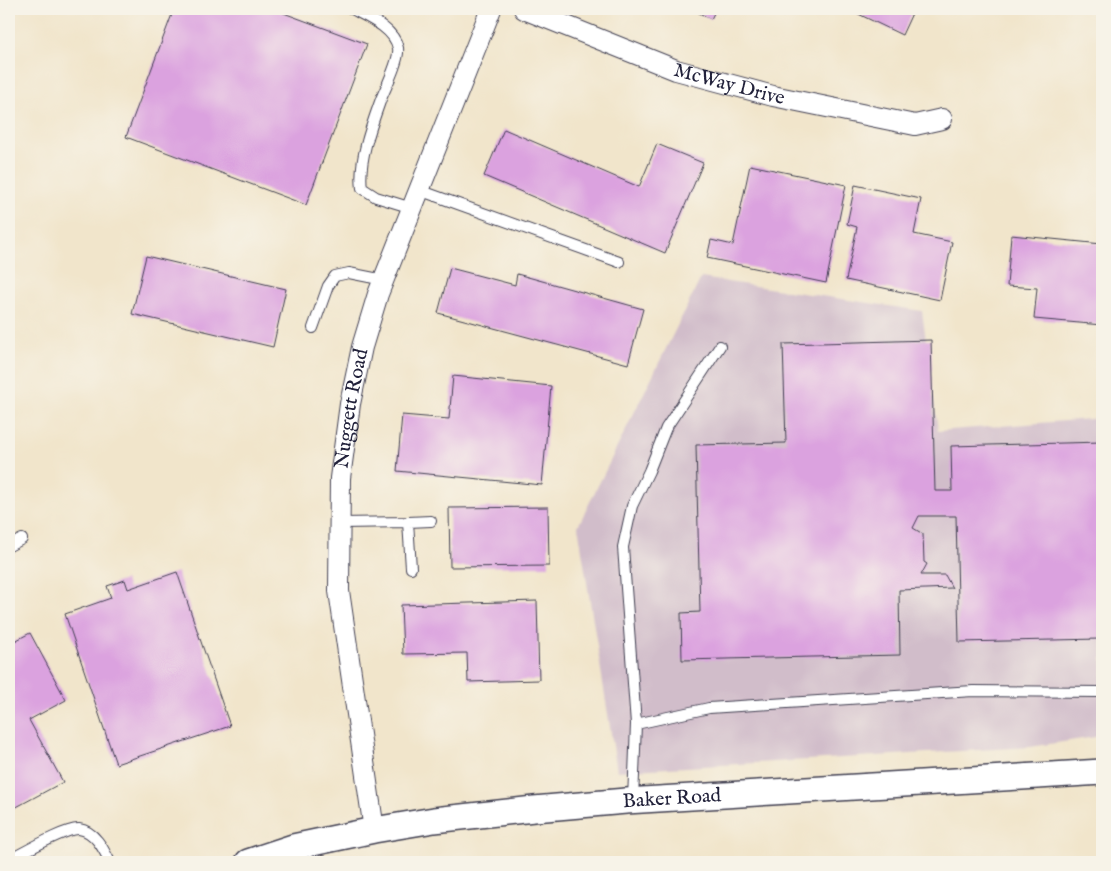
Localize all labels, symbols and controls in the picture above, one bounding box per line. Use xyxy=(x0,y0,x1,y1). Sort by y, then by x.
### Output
street label: McWay Drive xyxy=(671,57,787,111)
street label: Nuggett Road xyxy=(329,346,374,470)
street label: Baker Road xyxy=(622,783,722,814)

